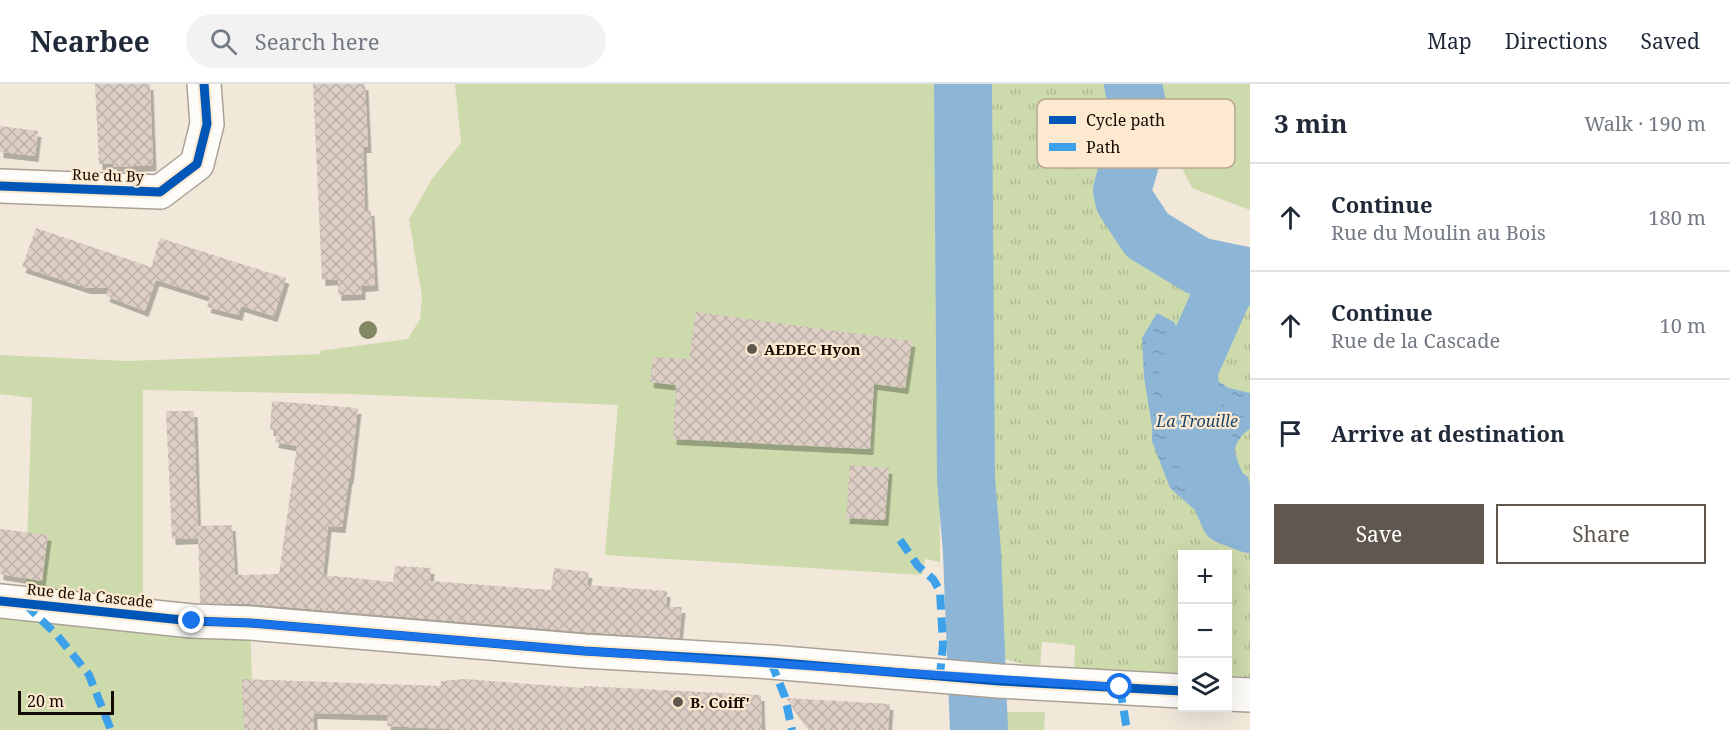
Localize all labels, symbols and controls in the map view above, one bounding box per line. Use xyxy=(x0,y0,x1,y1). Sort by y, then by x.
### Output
search box xyxy=(186,14,606,68)
text: Nearbee xyxy=(30,22,150,60)
icon: search xyxy=(207,25,240,58)
text: Search here xyxy=(255,26,380,56)
text: Map xyxy=(1427,27,1472,55)
text: Directions xyxy=(1505,27,1607,55)
text: Saved xyxy=(1640,27,1700,55)
legend xyxy=(1037,99,1235,168)
text: 3 min xyxy=(1274,105,1348,141)
text: Cycle path xyxy=(1086,109,1165,131)
text: Walk · 190 m xyxy=(1584,110,1706,137)
text: Path xyxy=(1086,136,1120,158)
street label: Rue du By xyxy=(72,164,145,186)
text: Continue xyxy=(1331,189,1433,219)
icon: ahead xyxy=(1274,201,1307,234)
text: 180 m xyxy=(1648,204,1706,231)
text: Rue du Moulin au Bois xyxy=(1331,219,1546,246)
text: Continue xyxy=(1331,297,1433,327)
icon: ahead xyxy=(1274,309,1307,342)
text: 10 m xyxy=(1660,312,1706,339)
text: Rue de la Cascade xyxy=(1331,327,1500,354)
place label: AEDEC Hyon xyxy=(764,339,861,359)
marker: AEDEC Hyon xyxy=(745,342,759,356)
water label: La Trouille xyxy=(1155,410,1238,432)
icon: arrive xyxy=(1274,417,1307,450)
text: Arrive at destination xyxy=(1331,418,1565,448)
button: Save xyxy=(1274,504,1484,564)
button: Share xyxy=(1496,504,1706,564)
map controls xyxy=(1178,550,1232,712)
button: + xyxy=(1178,550,1232,604)
street label: Rue de la Cascade xyxy=(26,578,154,612)
button: − xyxy=(1178,604,1232,658)
route end xyxy=(178,607,204,633)
button: layers xyxy=(1178,658,1232,712)
route start xyxy=(1106,673,1132,699)
scale bar xyxy=(18,688,114,716)
text: 20 m xyxy=(27,690,64,712)
place label: B. Coiff' xyxy=(690,692,750,712)
marker: B. Coiff' xyxy=(671,695,685,709)

